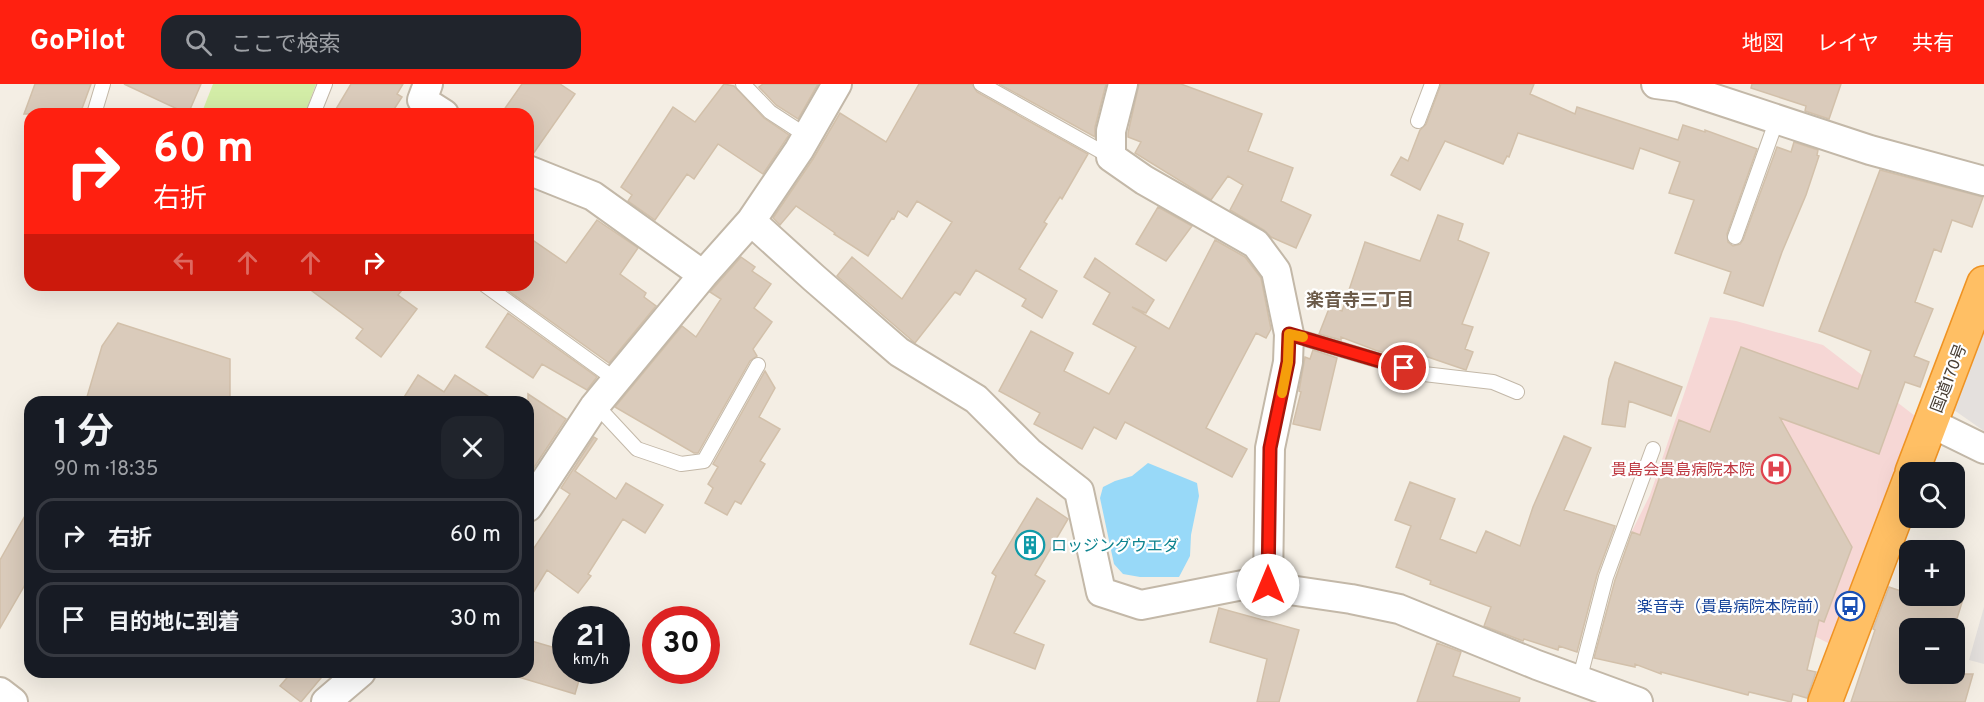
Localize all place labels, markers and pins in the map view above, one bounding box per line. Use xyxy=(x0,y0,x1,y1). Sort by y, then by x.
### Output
pin xyxy=(1378,342,1429,393)
hospital icon: 貴島会貴島病院本院 xyxy=(1760,453,1792,485)
place label: 貴島会貴島病院本院 xyxy=(1611,461,1755,481)
building icon: ロッジングウエダ xyxy=(1014,529,1046,561)
place label: ロッジングウエダ xyxy=(1051,537,1179,557)
bus stop icon: 楽音寺（貴島病院本院前） xyxy=(1834,590,1866,622)
place label: 楽音寺（貴島病院本院前） xyxy=(1637,598,1829,618)

